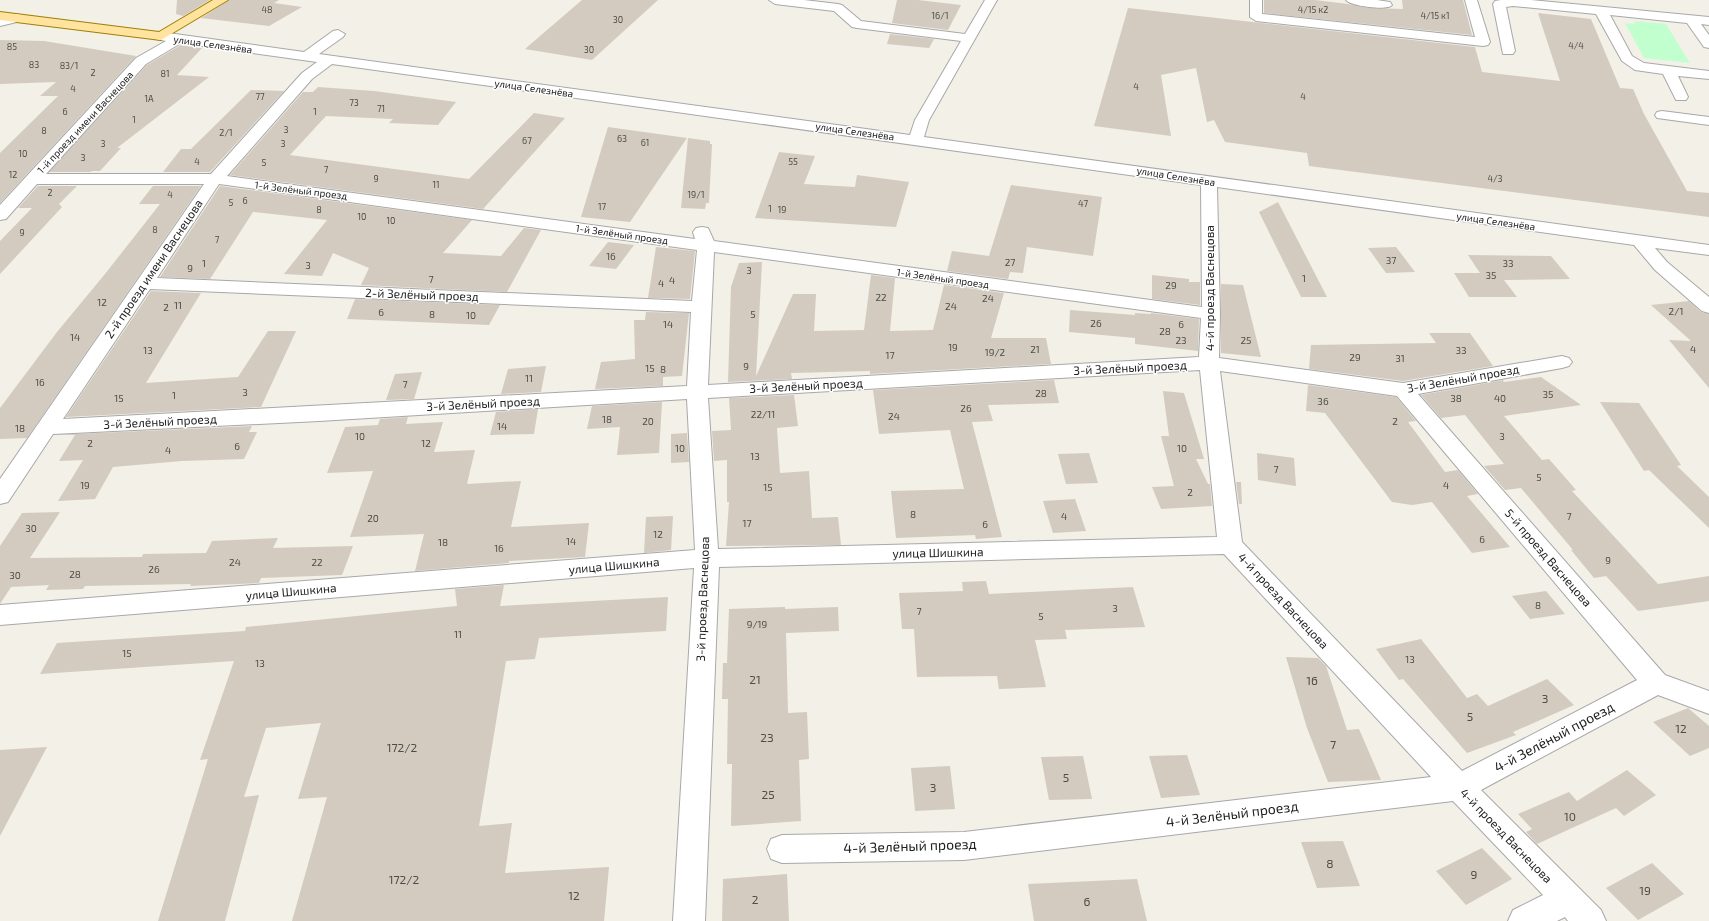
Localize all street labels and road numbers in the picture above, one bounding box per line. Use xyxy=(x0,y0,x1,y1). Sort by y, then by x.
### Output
street label: улица Селезнёва xyxy=(173,33,253,56)
street label: 1-й проезд имени Васнецова xyxy=(34,68,136,176)
street label: улица Селезнёва xyxy=(494,77,574,100)
street label: улица Селезнёва xyxy=(815,120,895,143)
street label: улица Селезнёва xyxy=(1136,164,1216,189)
street label: 1-й Зелёный проезд xyxy=(254,178,348,202)
street label: 2-й проезд имени Васнецова xyxy=(102,197,206,341)
street label: улица Селезнёва xyxy=(1456,210,1536,233)
street label: 1-й Зелёный проезд xyxy=(575,222,669,246)
street label: 4-й проезд Васнецова xyxy=(1202,225,1216,351)
street label: 1-й Зелёный проезд xyxy=(896,266,990,290)
street label: 2-й Зелёный проезд xyxy=(365,285,479,303)
street label: 3-й Зелёный проезд xyxy=(1073,357,1187,377)
street label: 3-й Зелёный проезд xyxy=(1406,361,1520,395)
street label: 3-й Зелёный проезд xyxy=(749,375,863,395)
street label: 3-й Зелёный проезд xyxy=(426,393,540,413)
street label: 3-й Зелёный проезд xyxy=(103,411,217,431)
street label: 5-й проезд Васнецова xyxy=(1502,506,1595,609)
street label: 3-й проезд Васнецова xyxy=(693,536,711,662)
street label: улица Шишкина xyxy=(892,544,984,561)
street label: 4-й проезд Васнецова xyxy=(1236,549,1332,651)
street label: улица Шишкина xyxy=(568,554,660,577)
street label: улица Шишкина xyxy=(245,580,337,603)
street label: 4-й Зелёный проезд xyxy=(1491,698,1617,775)
street label: 4-й проезд Васнецова xyxy=(1458,785,1556,885)
street label: 4-й Зелёный проезд xyxy=(1165,797,1299,830)
street label: 4-й Зелёный проезд xyxy=(843,835,977,856)

